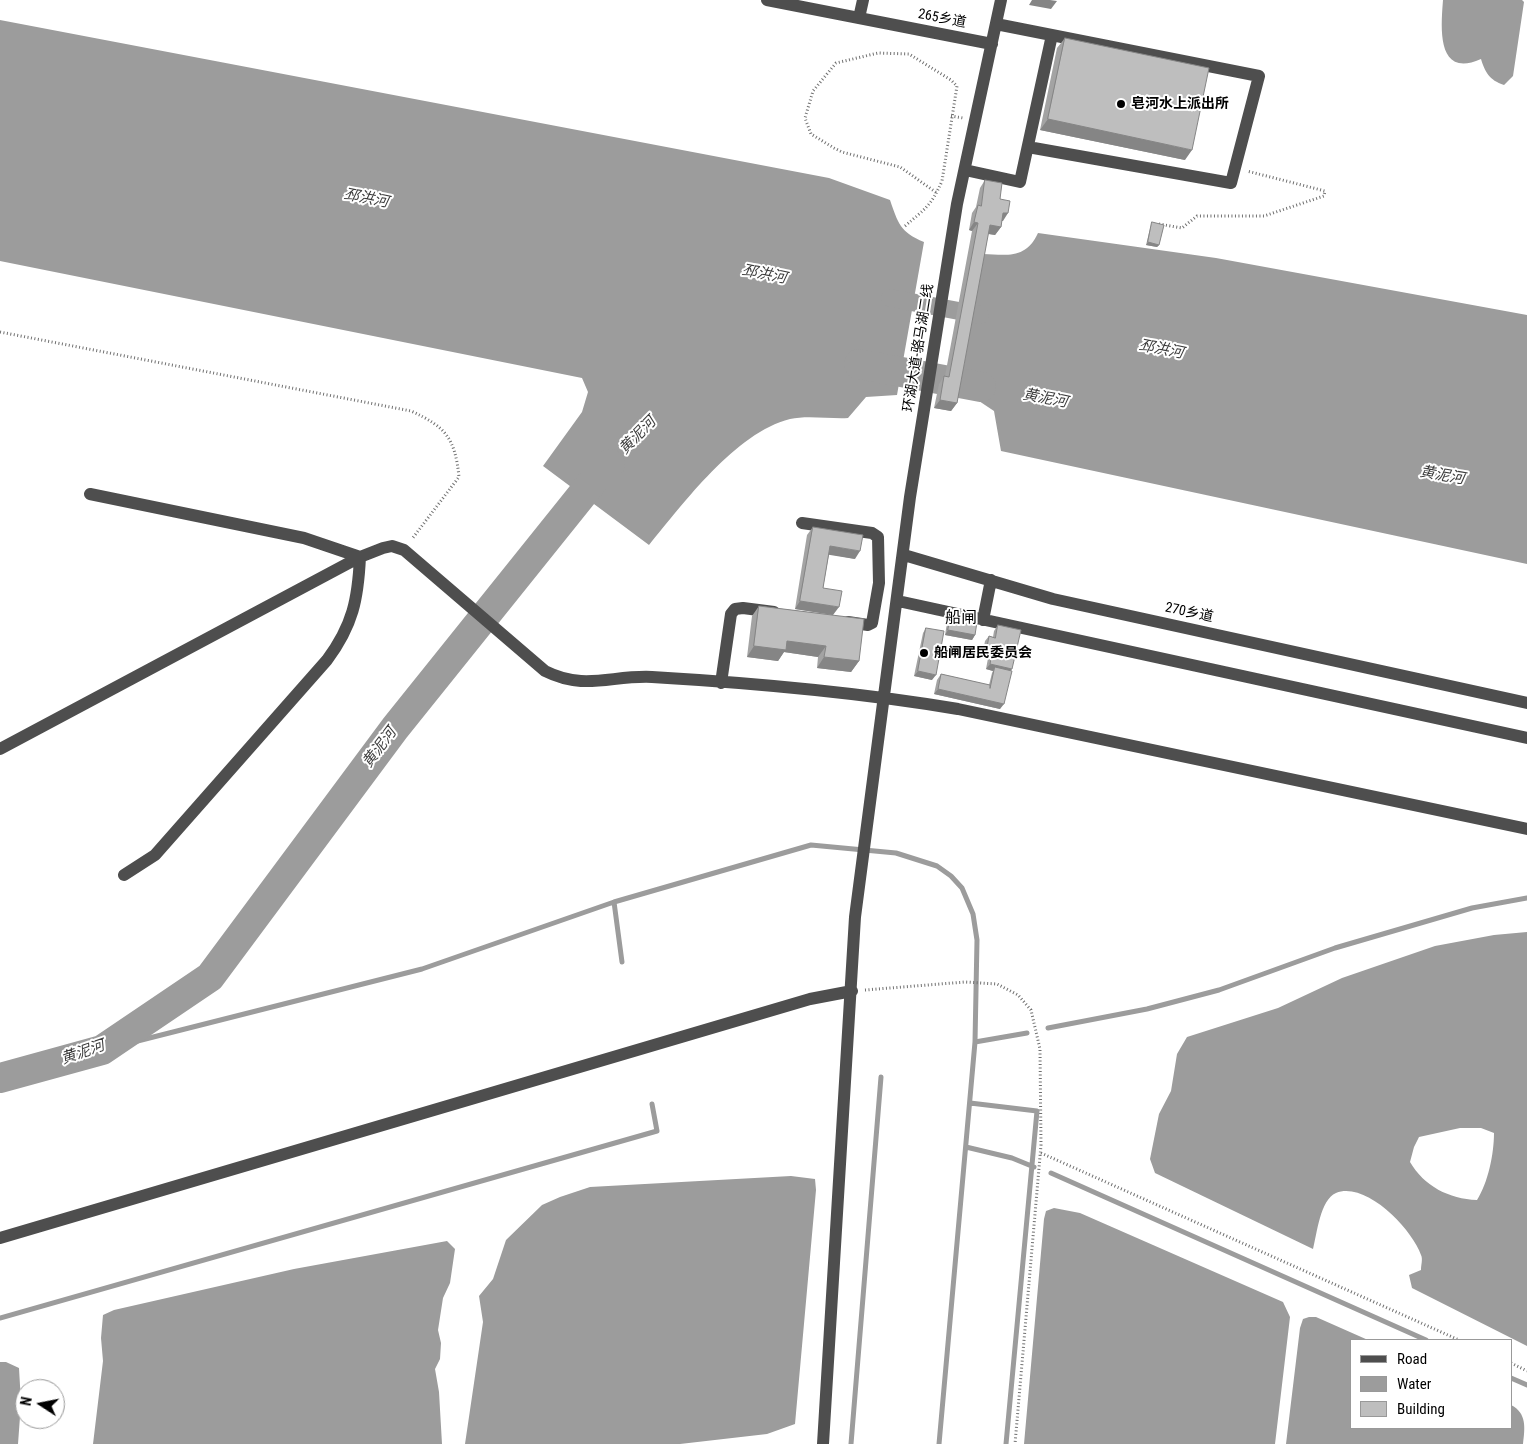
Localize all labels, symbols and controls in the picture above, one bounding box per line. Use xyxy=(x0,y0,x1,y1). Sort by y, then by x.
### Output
street label: 265乡道 xyxy=(916,6,968,32)
place label: 皂河水上派出所 xyxy=(1131,96,1229,112)
marker: 皂河水上派出所 xyxy=(1115,98,1127,110)
water label: 邳洪河 xyxy=(342,186,390,212)
water label: 邳洪河 xyxy=(740,262,788,288)
street label: 环湖大道-骆马湖二线 xyxy=(901,283,937,413)
water label: 邳洪河 xyxy=(1137,337,1185,363)
water label: 黄泥河 xyxy=(1021,386,1069,412)
water label: 黄泥河 xyxy=(616,414,660,458)
water label: 黄泥河 xyxy=(1418,463,1466,489)
street label: 270乡道 xyxy=(1163,600,1215,626)
district label: 船闸 xyxy=(945,609,977,629)
place label: 船闸居民委员会 xyxy=(934,645,1032,661)
marker: 船闸居民委员会 xyxy=(918,647,930,659)
water label: 黄泥河 xyxy=(359,725,401,771)
water label: 黄泥河 xyxy=(59,1037,107,1069)
legend xyxy=(1350,1339,1512,1429)
text: Road xyxy=(1397,1350,1427,1368)
text: Water xyxy=(1397,1375,1431,1393)
north arrow xyxy=(15,1379,65,1429)
text: N xyxy=(18,1396,35,1407)
text: Building xyxy=(1397,1400,1445,1418)

